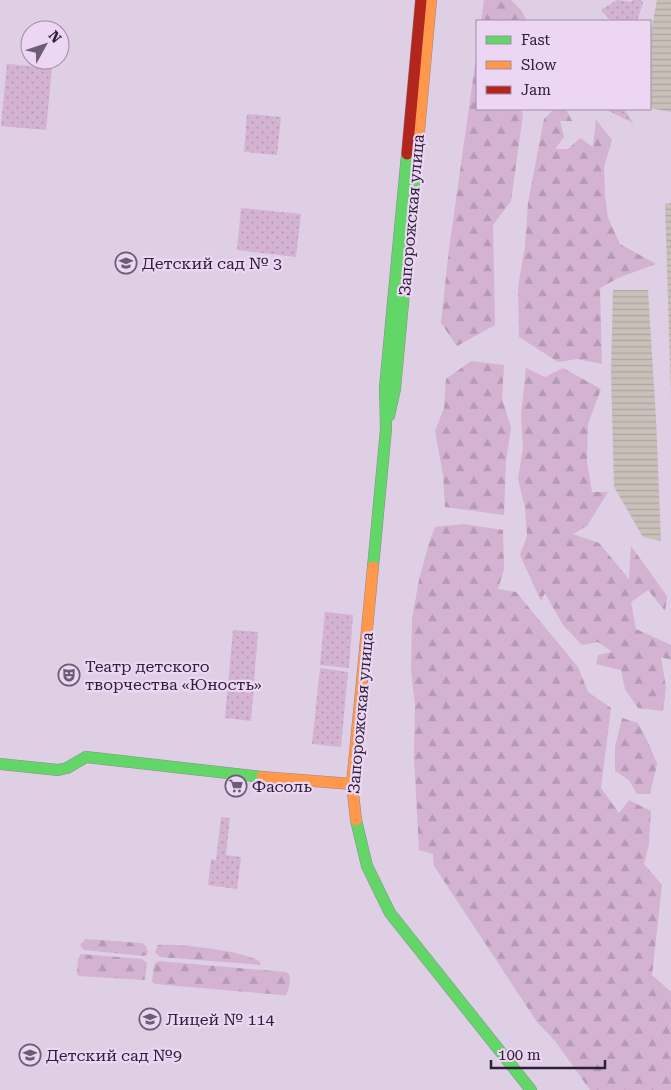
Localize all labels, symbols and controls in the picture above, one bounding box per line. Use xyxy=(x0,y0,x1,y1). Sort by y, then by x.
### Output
north arrow xyxy=(20,20,70,70)
legend xyxy=(476,20,651,110)
text: N xyxy=(45,27,65,46)
text: Fast xyxy=(521,31,551,49)
text: Slow xyxy=(521,56,557,74)
text: Jam xyxy=(521,81,551,99)
street label: Запорожская улица xyxy=(395,133,428,297)
school or university icon: Детский сад № 3 xyxy=(114,251,138,275)
place label: Детский сад № 3 xyxy=(142,254,282,273)
street label: Запорожская улица xyxy=(344,631,377,795)
place label: Театр детского творчества «Юность» xyxy=(85,657,262,694)
theatre icon: Театр детского творчества «Юность» xyxy=(57,663,81,687)
supermarket icon: Фасоль xyxy=(224,774,248,798)
place label: Фасоль xyxy=(252,777,312,796)
school or university icon: Лицей № 114 xyxy=(138,1007,162,1031)
place label: Лицей № 114 xyxy=(166,1010,274,1029)
scale bar xyxy=(491,1038,605,1070)
school or university icon: Детский сад №9 xyxy=(18,1043,42,1067)
place label: Детский сад №9 xyxy=(46,1046,182,1065)
text: 100 m xyxy=(498,1046,541,1064)

